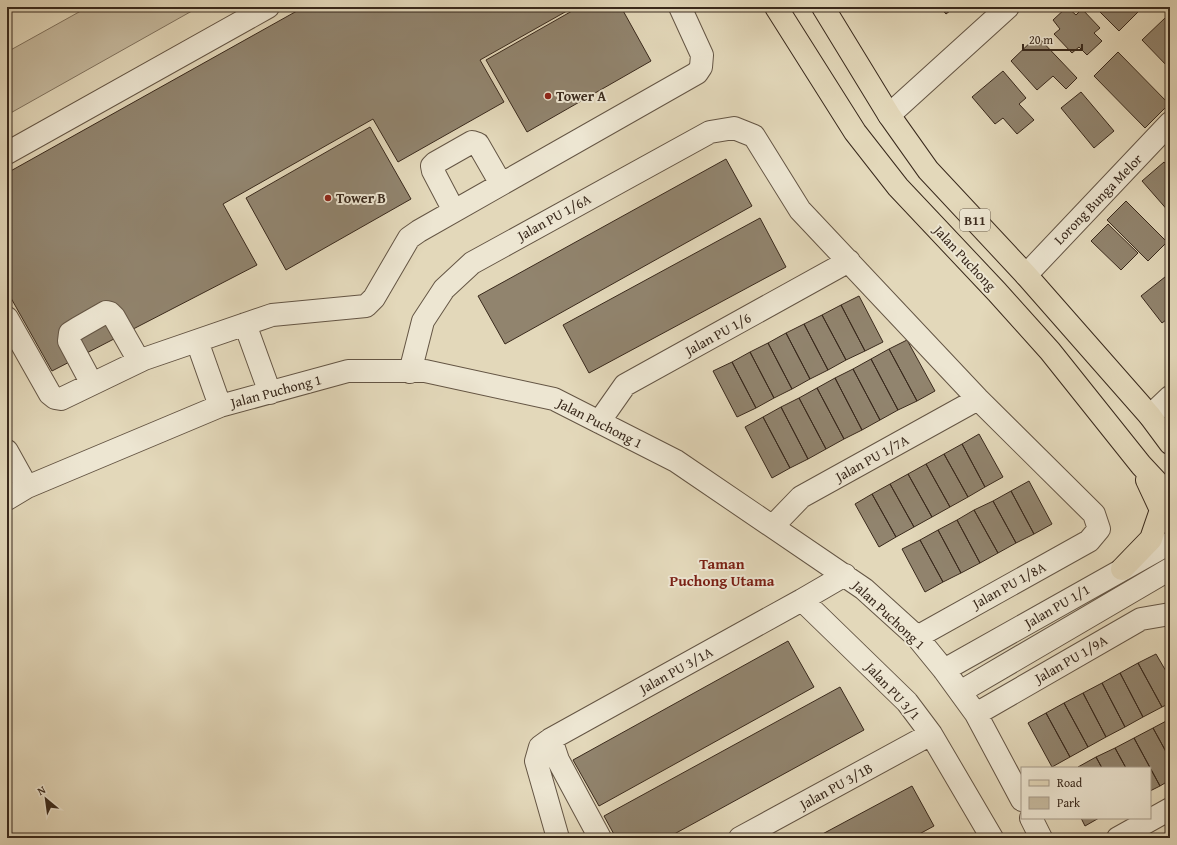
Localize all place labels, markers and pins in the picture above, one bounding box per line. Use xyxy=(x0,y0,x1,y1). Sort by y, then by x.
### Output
place label: Tower A xyxy=(556,86,606,106)
marker: Tower A xyxy=(543,91,553,101)
place label: Tower B xyxy=(336,188,386,208)
marker: Tower B xyxy=(323,193,333,203)

